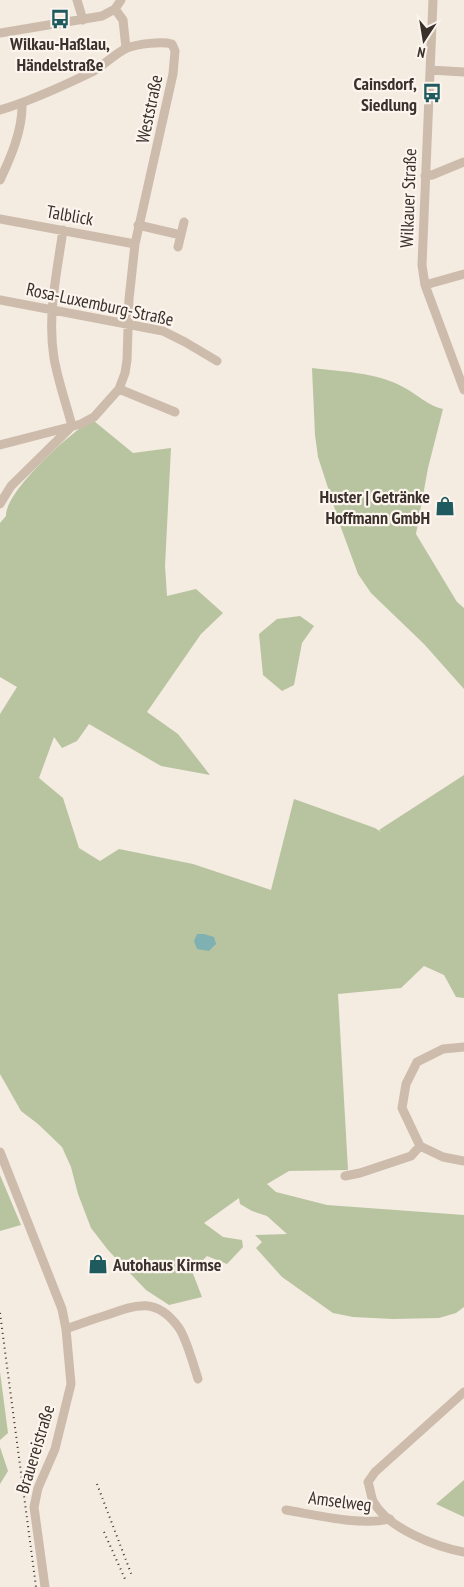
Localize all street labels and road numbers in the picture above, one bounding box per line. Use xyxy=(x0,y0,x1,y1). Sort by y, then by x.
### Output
street label: Weststraße xyxy=(131,73,167,145)
street label: Wilkauer Straße xyxy=(395,148,421,248)
street label: Talblick xyxy=(45,200,95,230)
street label: Rosa-Luxemburg-Straße xyxy=(24,277,176,331)
street label: Brauereistraße xyxy=(11,1402,59,1496)
street label: Amselweg xyxy=(307,1486,373,1516)

